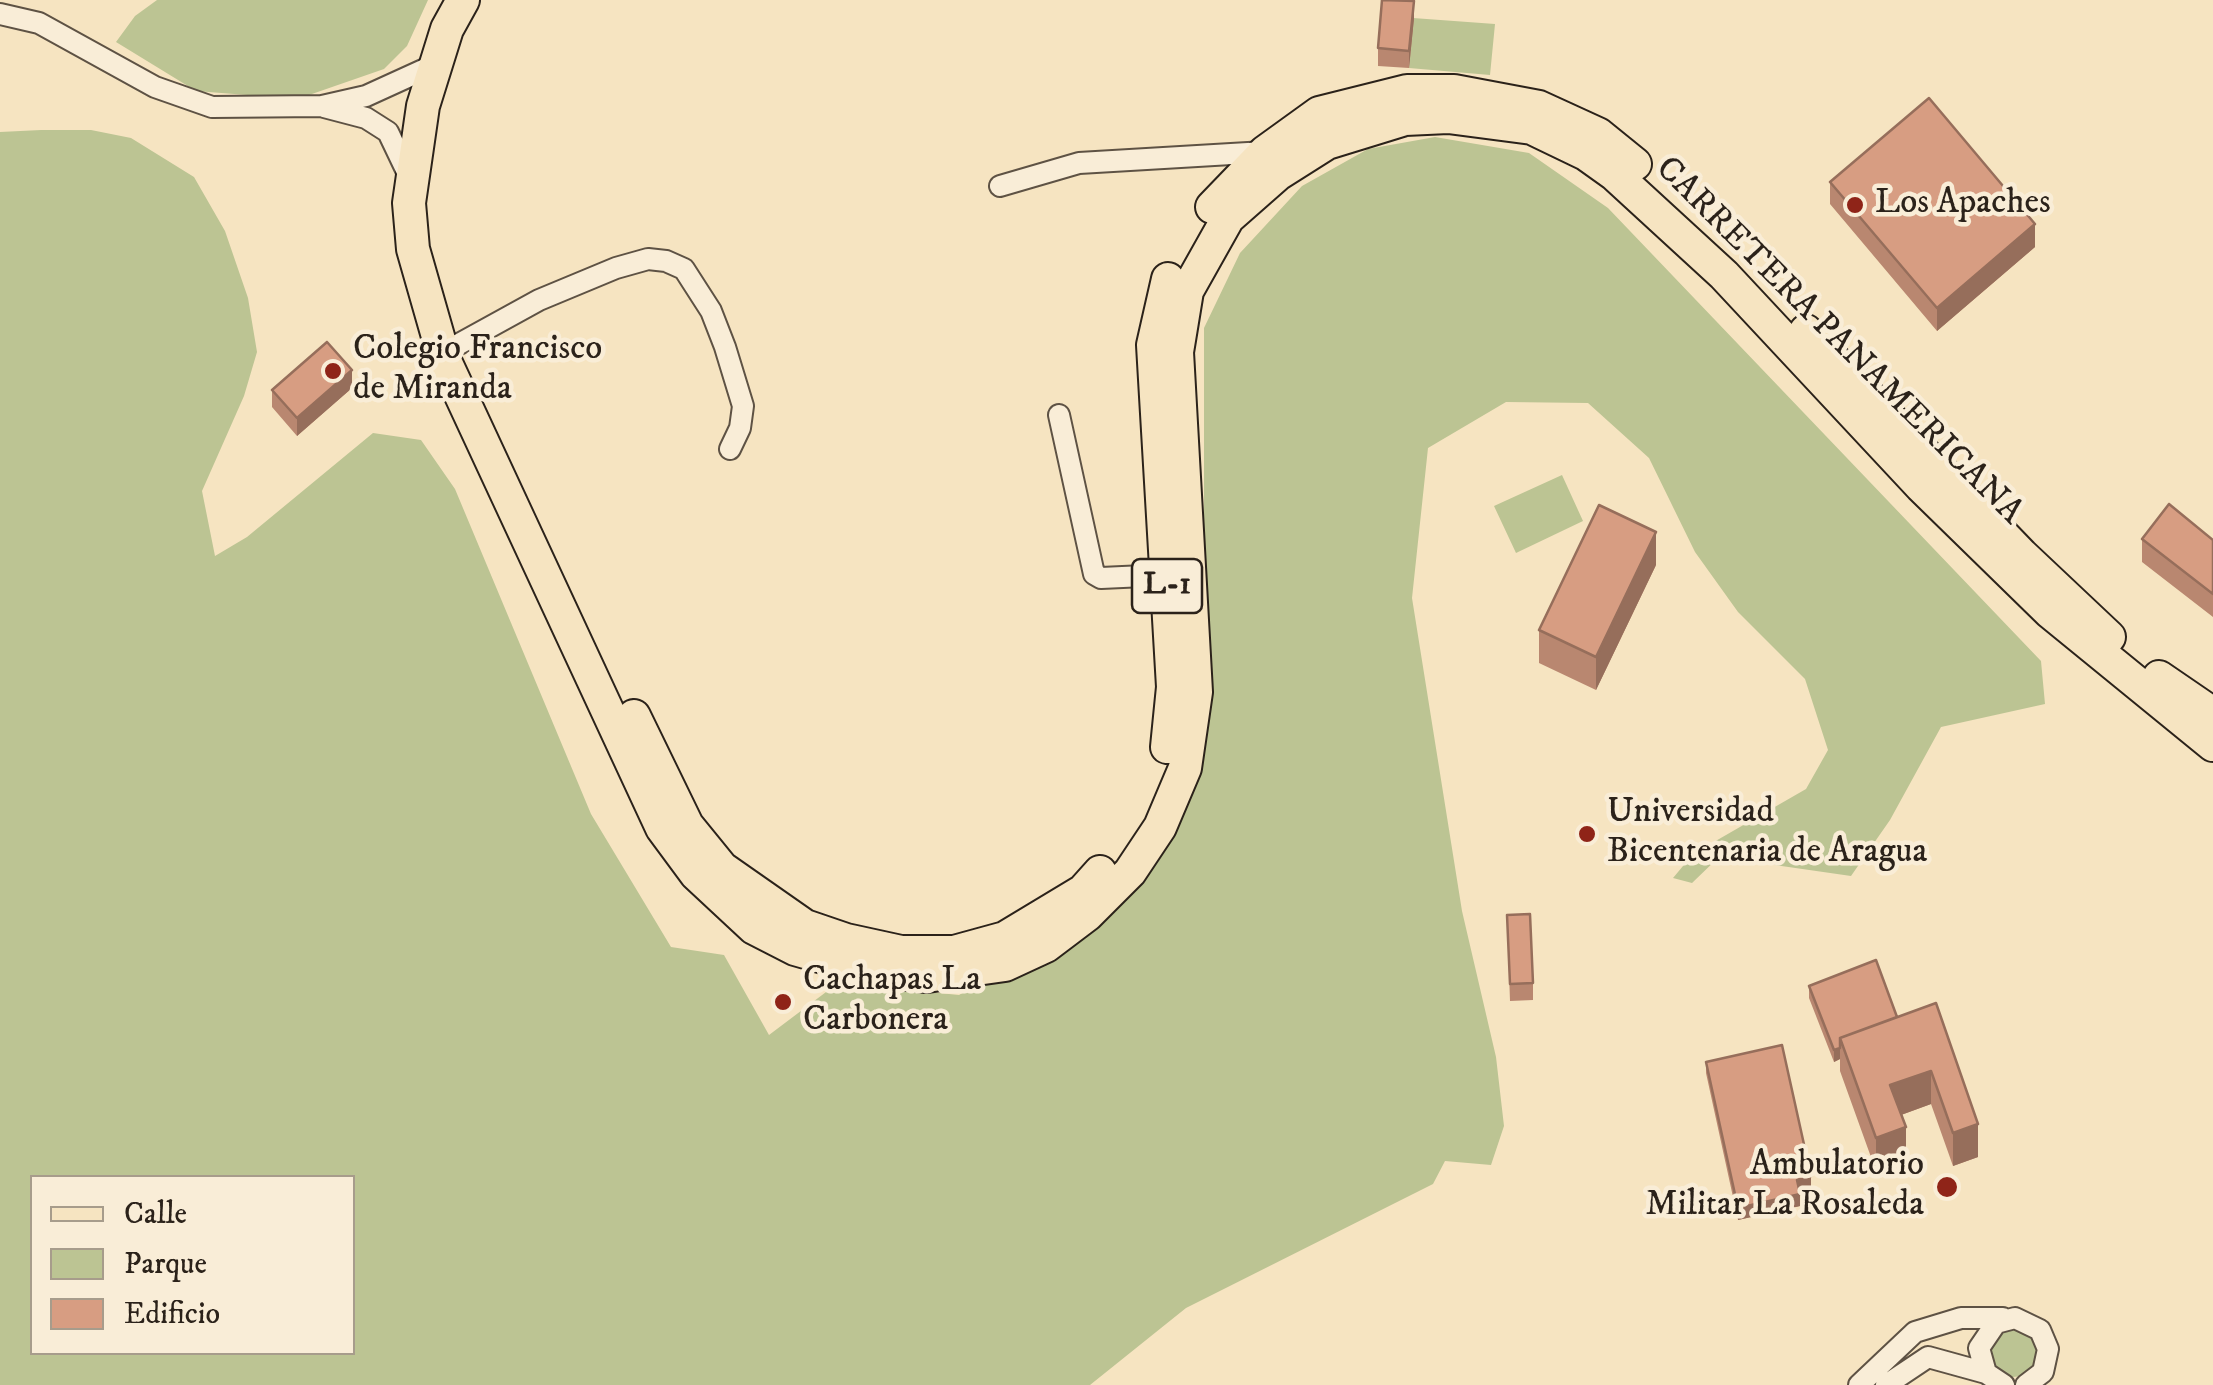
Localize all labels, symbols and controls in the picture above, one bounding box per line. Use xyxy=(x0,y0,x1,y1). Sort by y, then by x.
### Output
street label: CARRETERA PANAMERICANA xyxy=(1645,149,2031,535)
place label: Los Apaches xyxy=(1875,184,2051,226)
marker: Los Apaches xyxy=(1844,194,1866,216)
place label: Colegio Francisco de Miranda xyxy=(353,330,602,412)
marker: Colegio Francisco de Miranda xyxy=(322,360,344,382)
road number: L-1 xyxy=(1132,559,1202,613)
place label: Universidad Bicentenaria de Aragua xyxy=(1607,793,1927,875)
marker: Universidad Bicentenaria de Aragua xyxy=(1576,823,1598,845)
place label: Cachapas La Carbonera xyxy=(803,961,981,1043)
marker: Cachapas La Carbonera xyxy=(772,991,794,1013)
place label: Ambulatorio Militar La Rosaleda xyxy=(1645,1146,1924,1228)
marker: Ambulatorio Militar La Rosaleda xyxy=(1934,1174,1960,1200)
legend xyxy=(30,1175,355,1355)
text: Calle xyxy=(124,1196,187,1233)
text: Parque xyxy=(124,1246,207,1283)
text: Edificio xyxy=(124,1296,220,1333)

